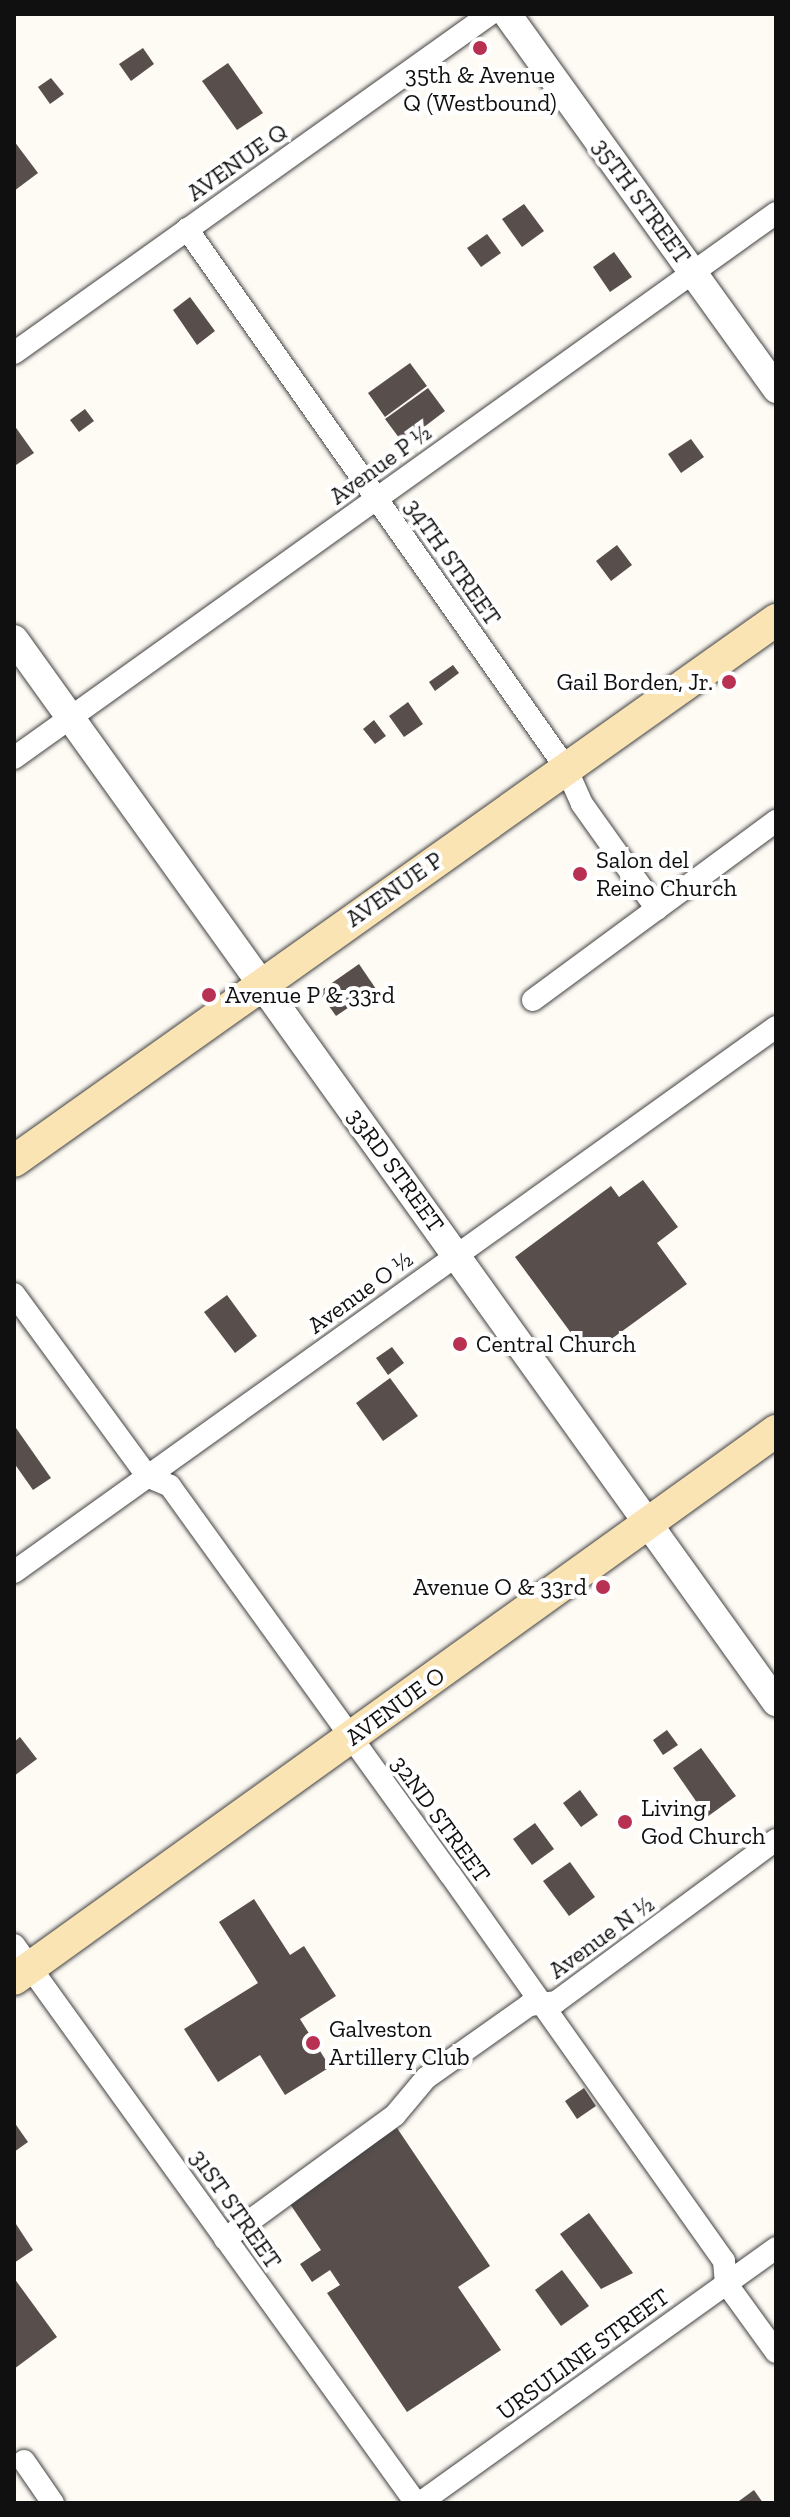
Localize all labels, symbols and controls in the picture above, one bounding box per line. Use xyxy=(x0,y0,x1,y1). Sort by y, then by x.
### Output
marker: 35th & Avenue Q (Westbound) xyxy=(471,39,489,57)
place label: 35th & Avenue Q (Westbound) xyxy=(403,61,557,117)
street label: AVENUE Q xyxy=(181,117,293,207)
street label: 35TH STREET xyxy=(587,133,697,269)
street label: Avenue P ½ xyxy=(324,417,436,511)
street label: 34TH STREET xyxy=(399,493,507,631)
place label: Gail Borden, Jr. xyxy=(556,668,713,696)
marker: Gail Borden, Jr. xyxy=(720,673,738,691)
street label: AVENUE P xyxy=(340,845,448,933)
place label: Salon del Reino Church xyxy=(596,846,737,902)
marker: Salon del Reino Church xyxy=(571,865,589,883)
place label: Avenue P & 33rd xyxy=(225,981,395,1009)
marker: Avenue P & 33rd xyxy=(200,986,218,1004)
street label: 33RD STREET xyxy=(341,1102,451,1238)
street label: Avenue O ½ xyxy=(302,1244,418,1340)
place label: Central Church xyxy=(476,1330,636,1358)
marker: Central Church xyxy=(451,1335,469,1353)
place label: Avenue O & 33rd xyxy=(413,1573,587,1601)
marker: Avenue O & 33rd xyxy=(594,1578,612,1596)
street label: AVENUE O xyxy=(340,1660,450,1752)
street label: 32ND STREET xyxy=(385,1750,497,1888)
place label: Living God Church xyxy=(641,1794,766,1850)
marker: Living God Church xyxy=(616,1813,634,1831)
street label: Avenue N ½ xyxy=(543,1889,659,1985)
place label: Galveston Artillery Club xyxy=(329,2015,470,2071)
marker: Galveston Artillery Club xyxy=(304,2034,322,2052)
street label: 31ST STREET xyxy=(184,2144,288,2274)
street label: URSULINE STREET xyxy=(491,2282,675,2426)

